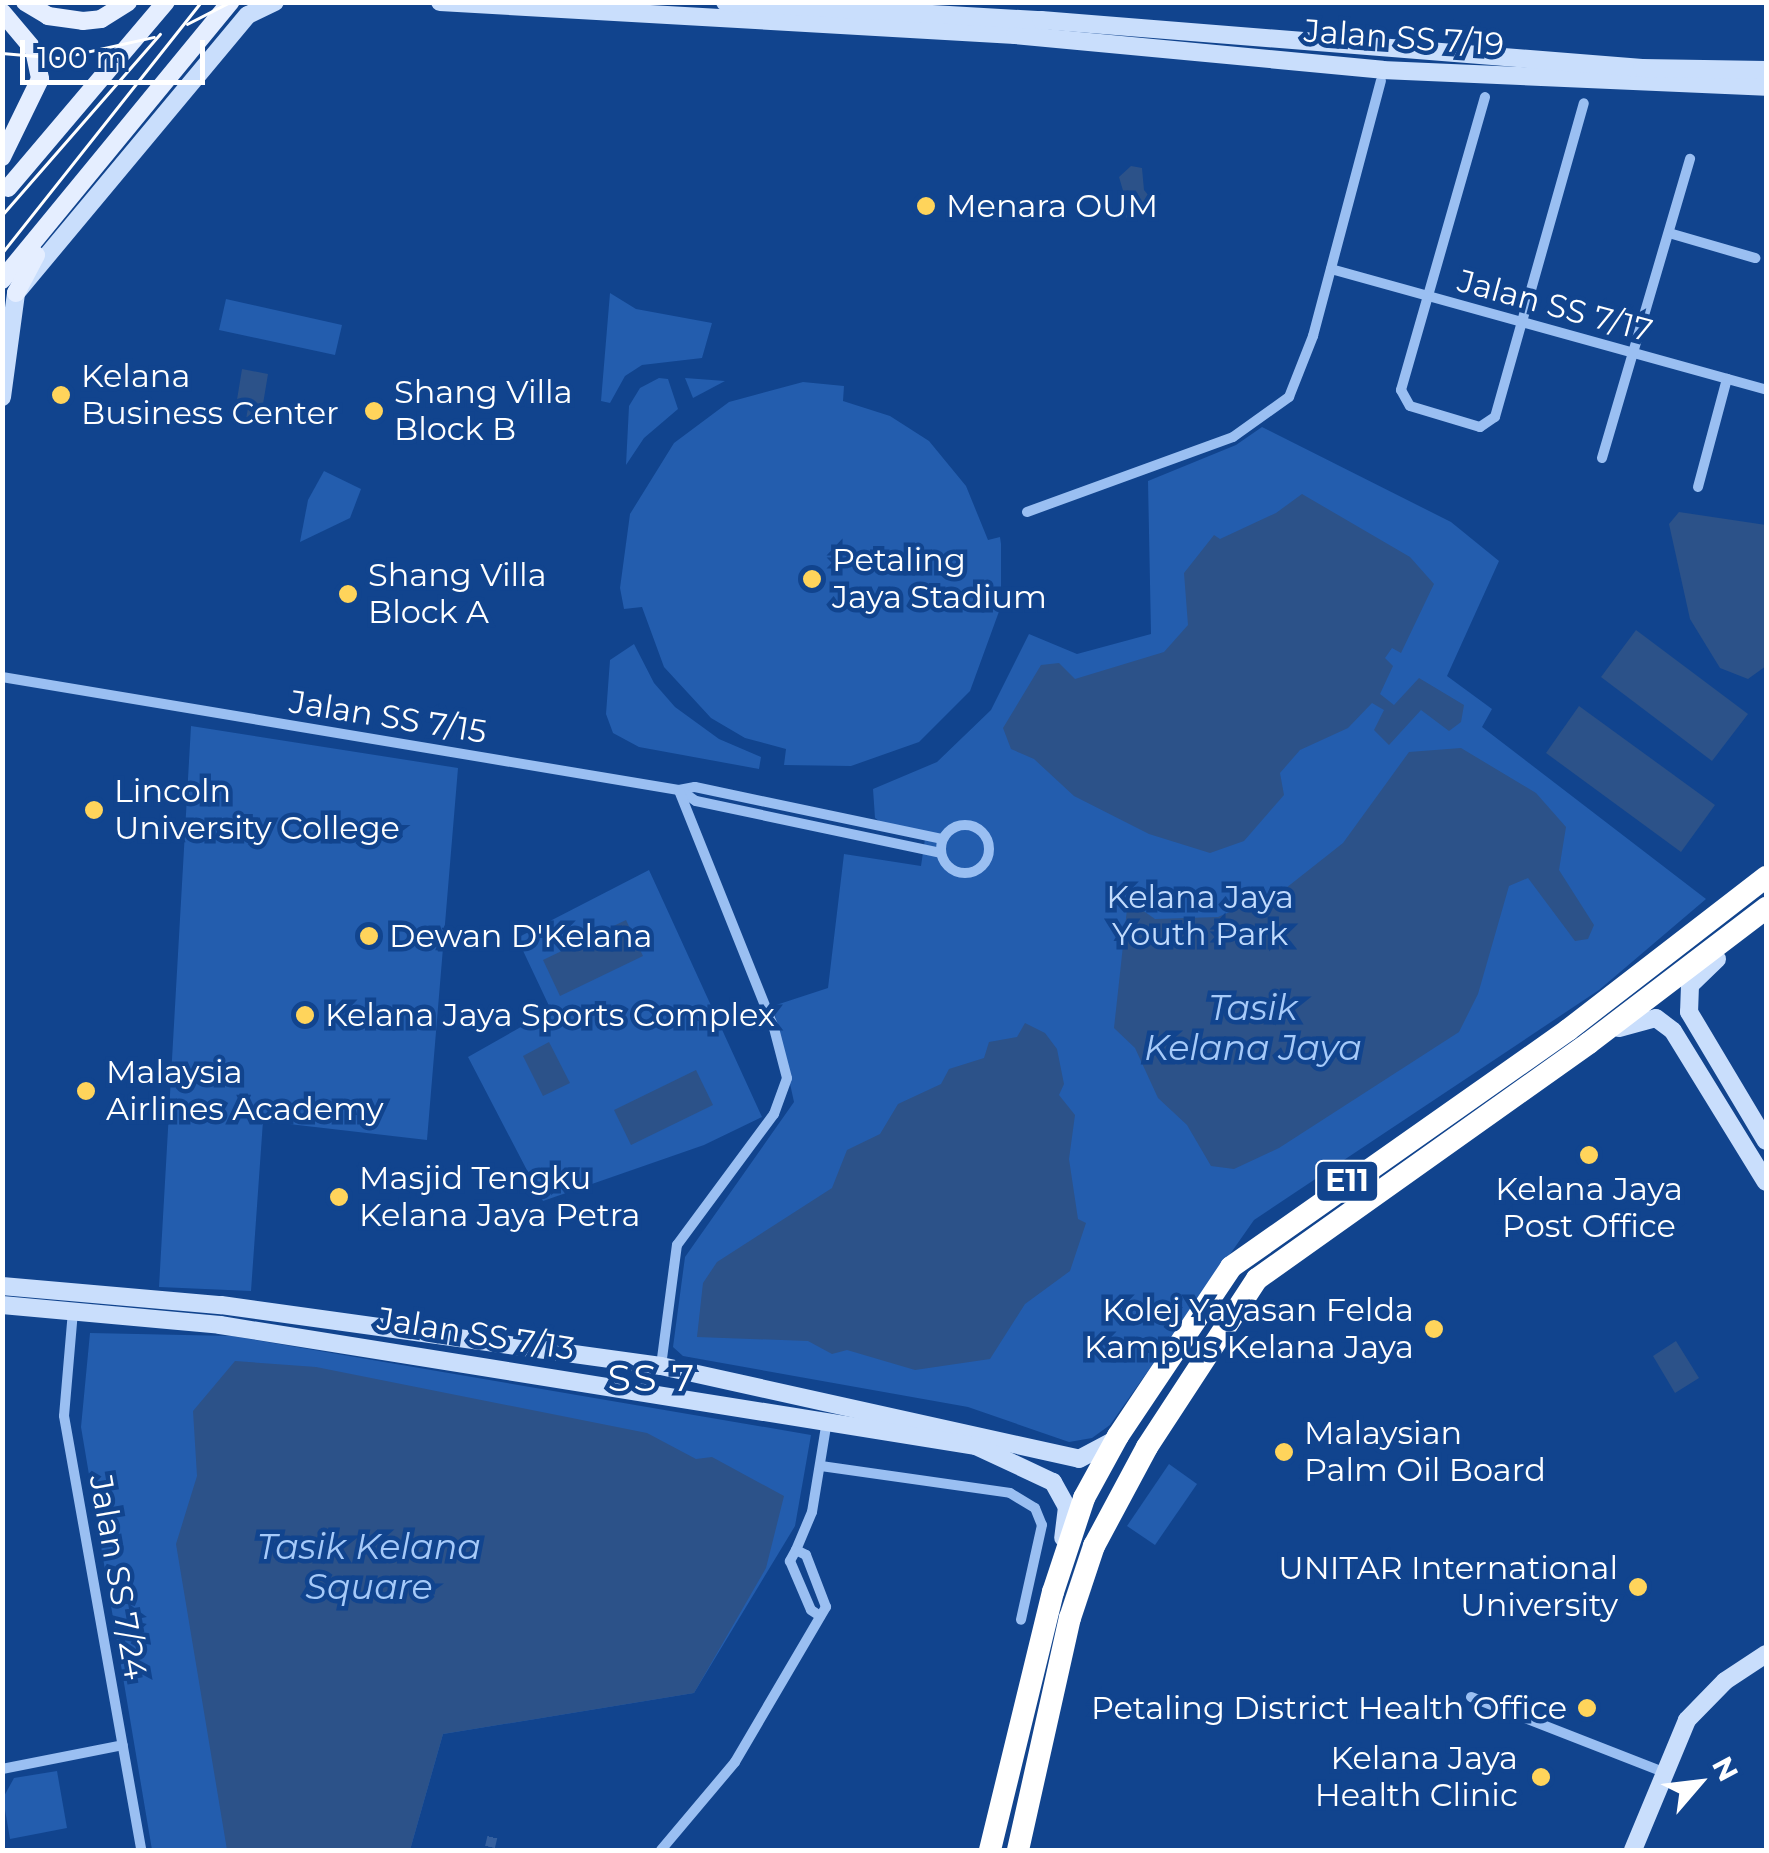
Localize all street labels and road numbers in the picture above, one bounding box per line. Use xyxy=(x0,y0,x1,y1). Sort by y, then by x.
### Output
street label: Jalan SS 7/19 xyxy=(1303,12,1505,64)
street label: Jalan SS 7/17 xyxy=(1454,262,1656,350)
street label: Jalan SS 7/15 xyxy=(287,682,489,752)
road number: E11 xyxy=(1314,1156,1380,1206)
street label: Jalan SS 7/13 xyxy=(375,1299,577,1369)
street label: Jalan SS 7/24 xyxy=(81,1472,155,1682)

